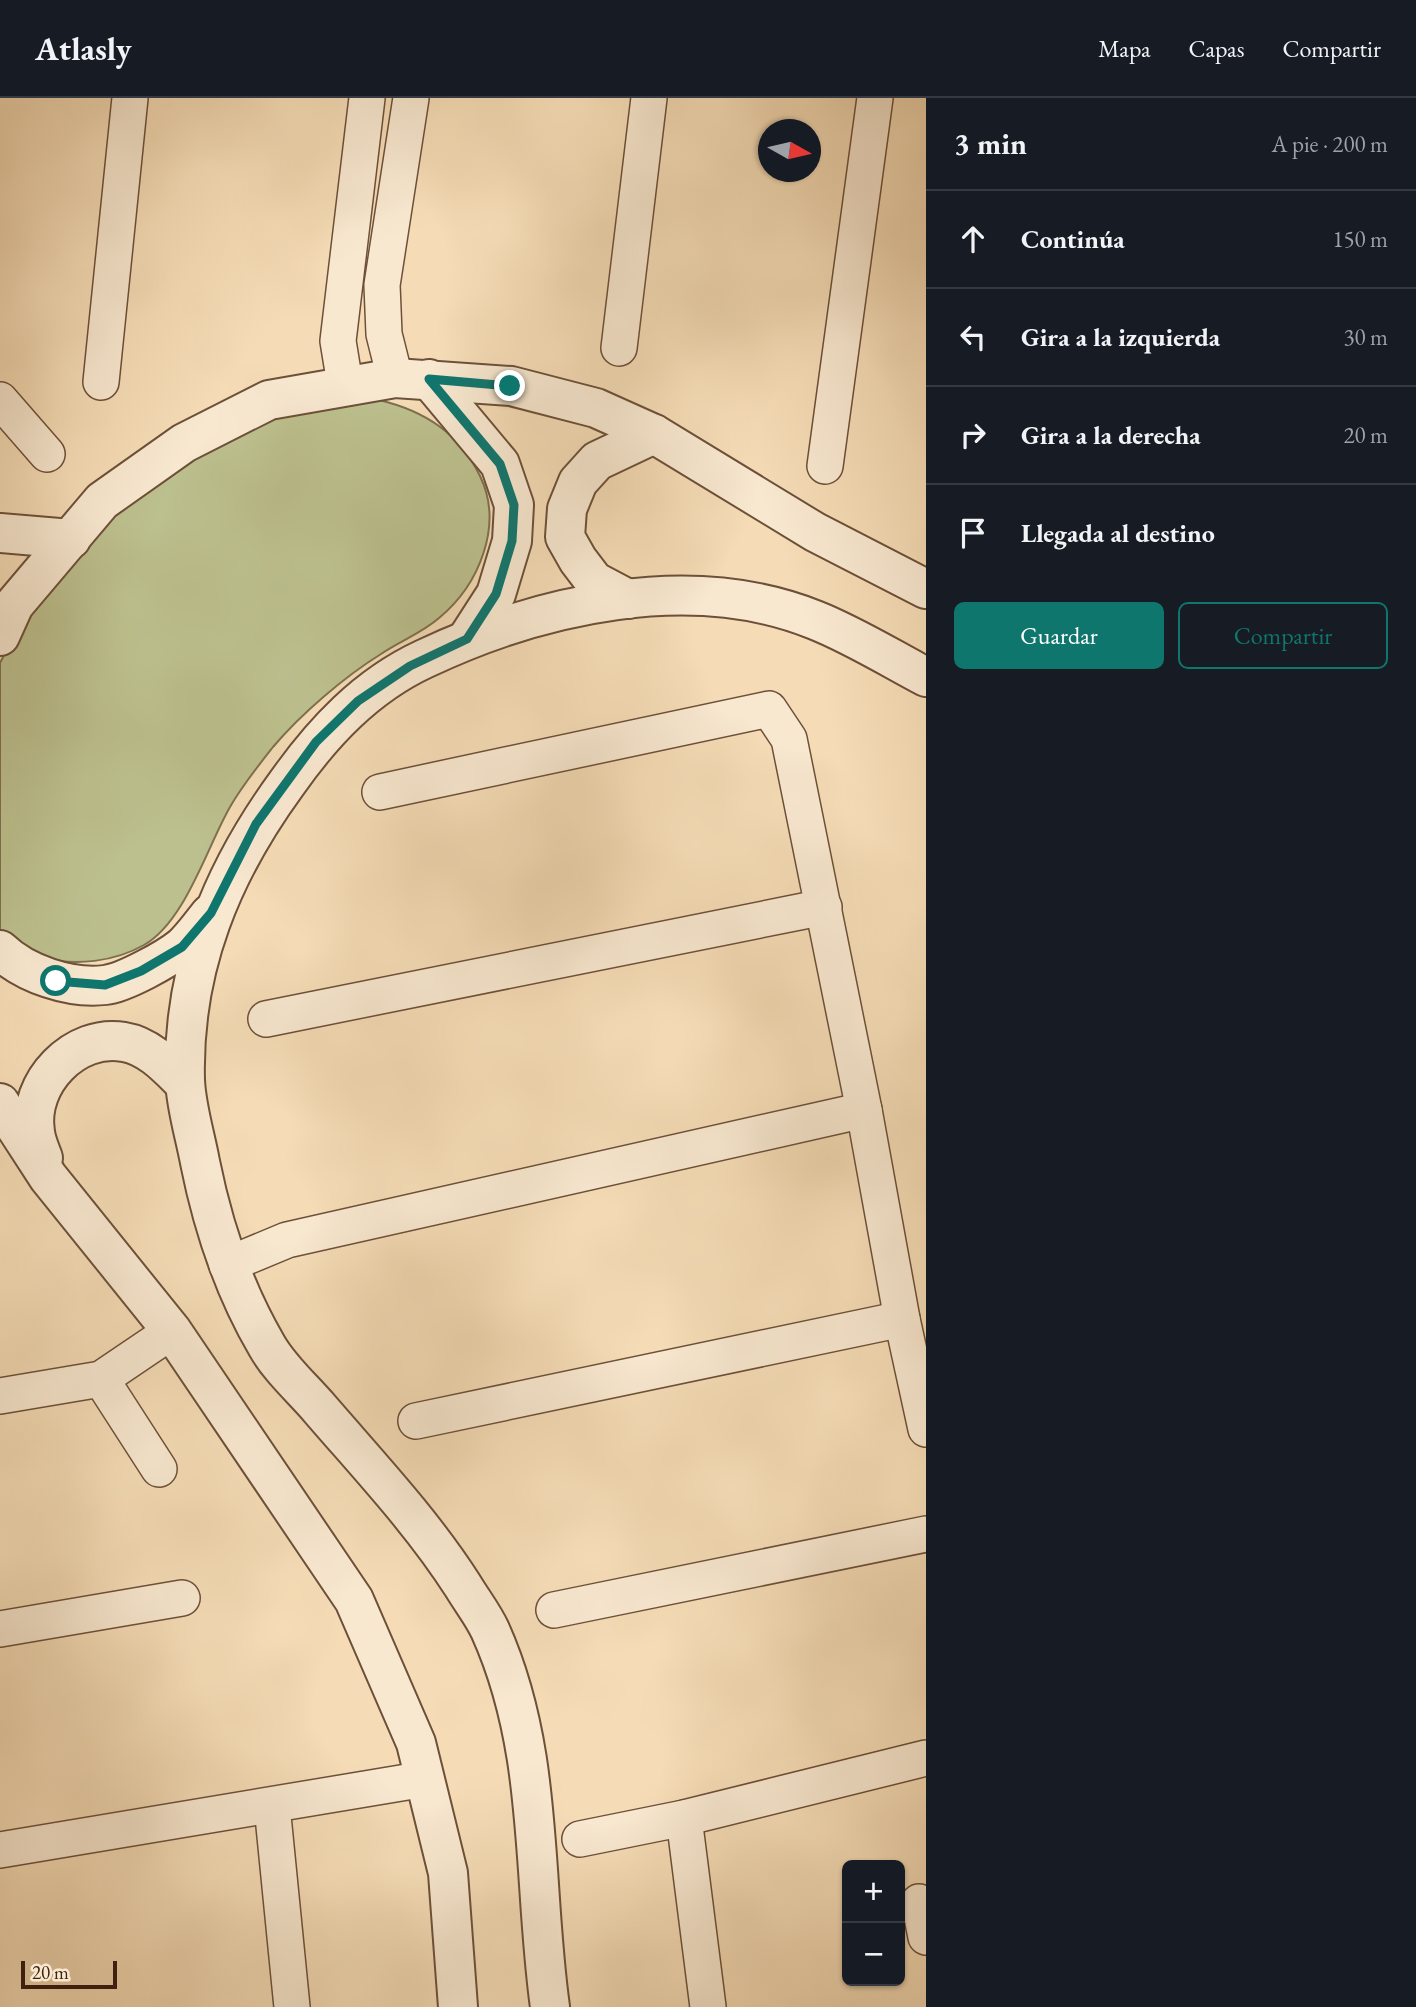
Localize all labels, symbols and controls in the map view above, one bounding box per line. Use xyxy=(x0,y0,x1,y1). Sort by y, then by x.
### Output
text: Atlasly xyxy=(35,27,132,70)
text: Mapa xyxy=(1098,33,1150,64)
text: Capas xyxy=(1188,33,1244,64)
text: Compartir xyxy=(1282,33,1381,64)
north arrow xyxy=(758,119,821,182)
text: 3 min xyxy=(954,124,1027,163)
text: A pie · 200 m xyxy=(1272,129,1388,159)
icon: ahead xyxy=(954,220,992,258)
text: Continúa xyxy=(1021,222,1125,256)
text: 150 m xyxy=(1332,224,1388,254)
icon: left xyxy=(954,318,992,356)
text: Gira a la izquierda xyxy=(1021,320,1220,354)
text: 30 m xyxy=(1343,322,1388,352)
route end xyxy=(494,370,525,401)
icon: right xyxy=(954,416,992,454)
text: Gira a la derecha xyxy=(1021,418,1201,452)
text: 20 m xyxy=(1343,420,1388,450)
icon: arrive xyxy=(954,514,992,552)
text: Llegada al destino xyxy=(1021,516,1215,550)
button: Guardar xyxy=(954,602,1164,669)
button: Compartir xyxy=(1178,602,1388,669)
route start xyxy=(40,965,71,996)
map controls xyxy=(842,1860,905,1986)
button: + xyxy=(842,1860,905,1923)
button: − xyxy=(842,1923,905,1986)
scale bar xyxy=(21,1958,117,1990)
text: 20 m xyxy=(32,1960,69,1985)

